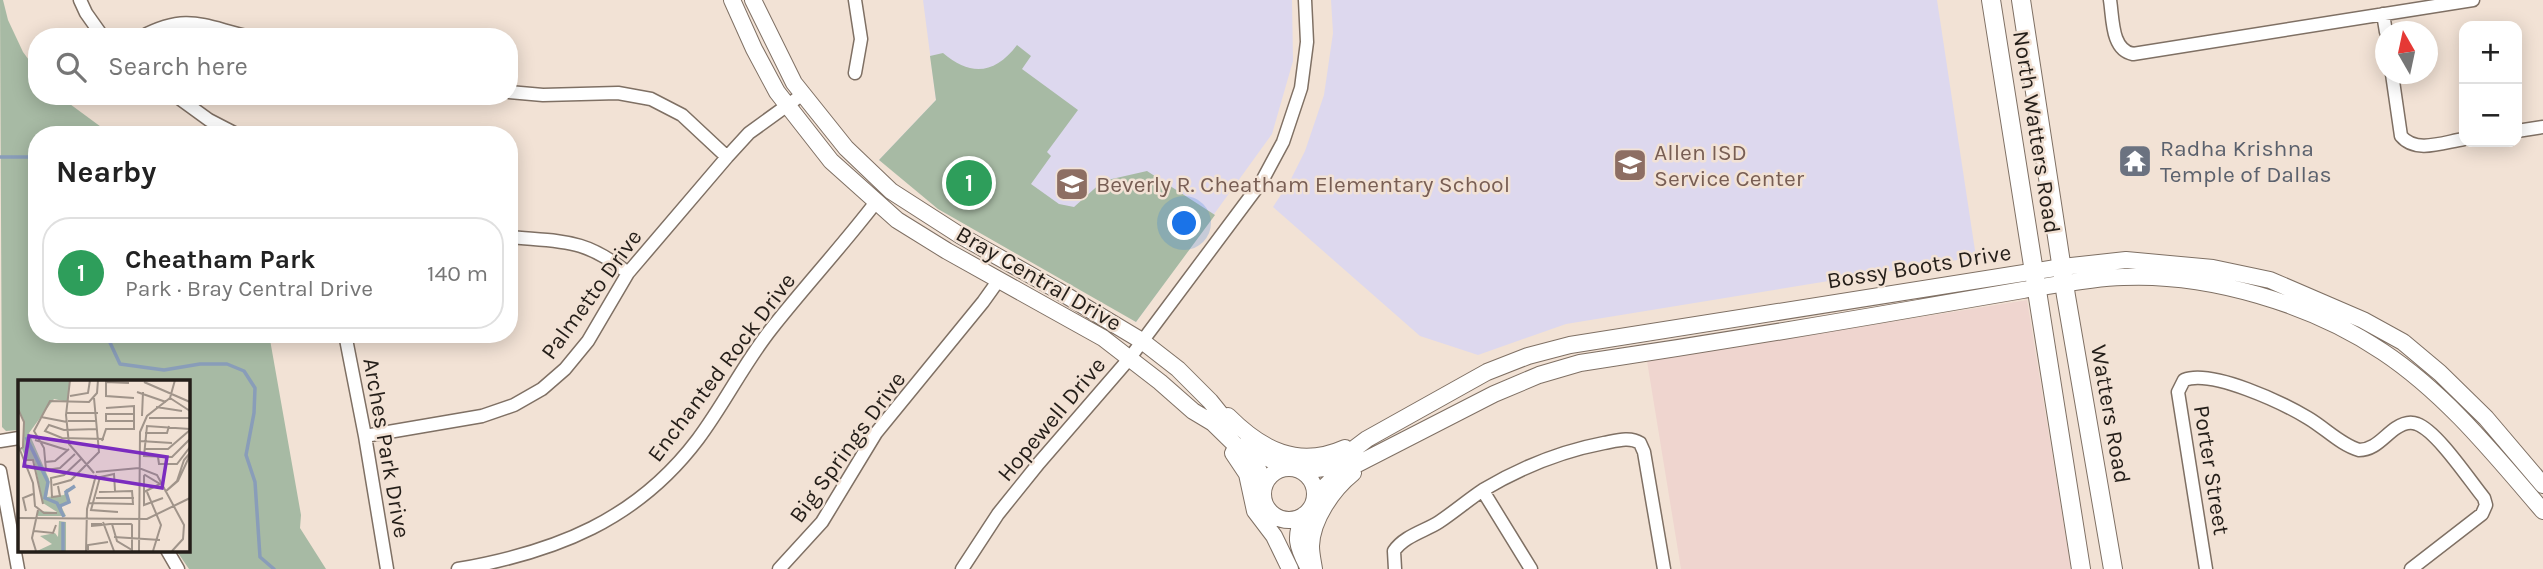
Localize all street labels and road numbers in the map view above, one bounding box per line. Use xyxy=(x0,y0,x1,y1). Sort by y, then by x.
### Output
street label: North Watters Road xyxy=(2007,29,2066,235)
street label: Bray Central Drive xyxy=(951,220,1126,337)
street label: Palmetto Drive xyxy=(535,224,648,365)
street label: Bossy Boots Drive xyxy=(1825,239,2013,294)
street label: Enchanted Rock Drive xyxy=(642,268,801,467)
street label: Watters Road xyxy=(2085,343,2136,486)
street label: Hopewell Drive xyxy=(992,352,1111,487)
street label: Arches Park Drive xyxy=(357,356,416,540)
street label: Big Springs Drive xyxy=(784,366,911,528)
street label: Porter Street xyxy=(2188,403,2235,537)

